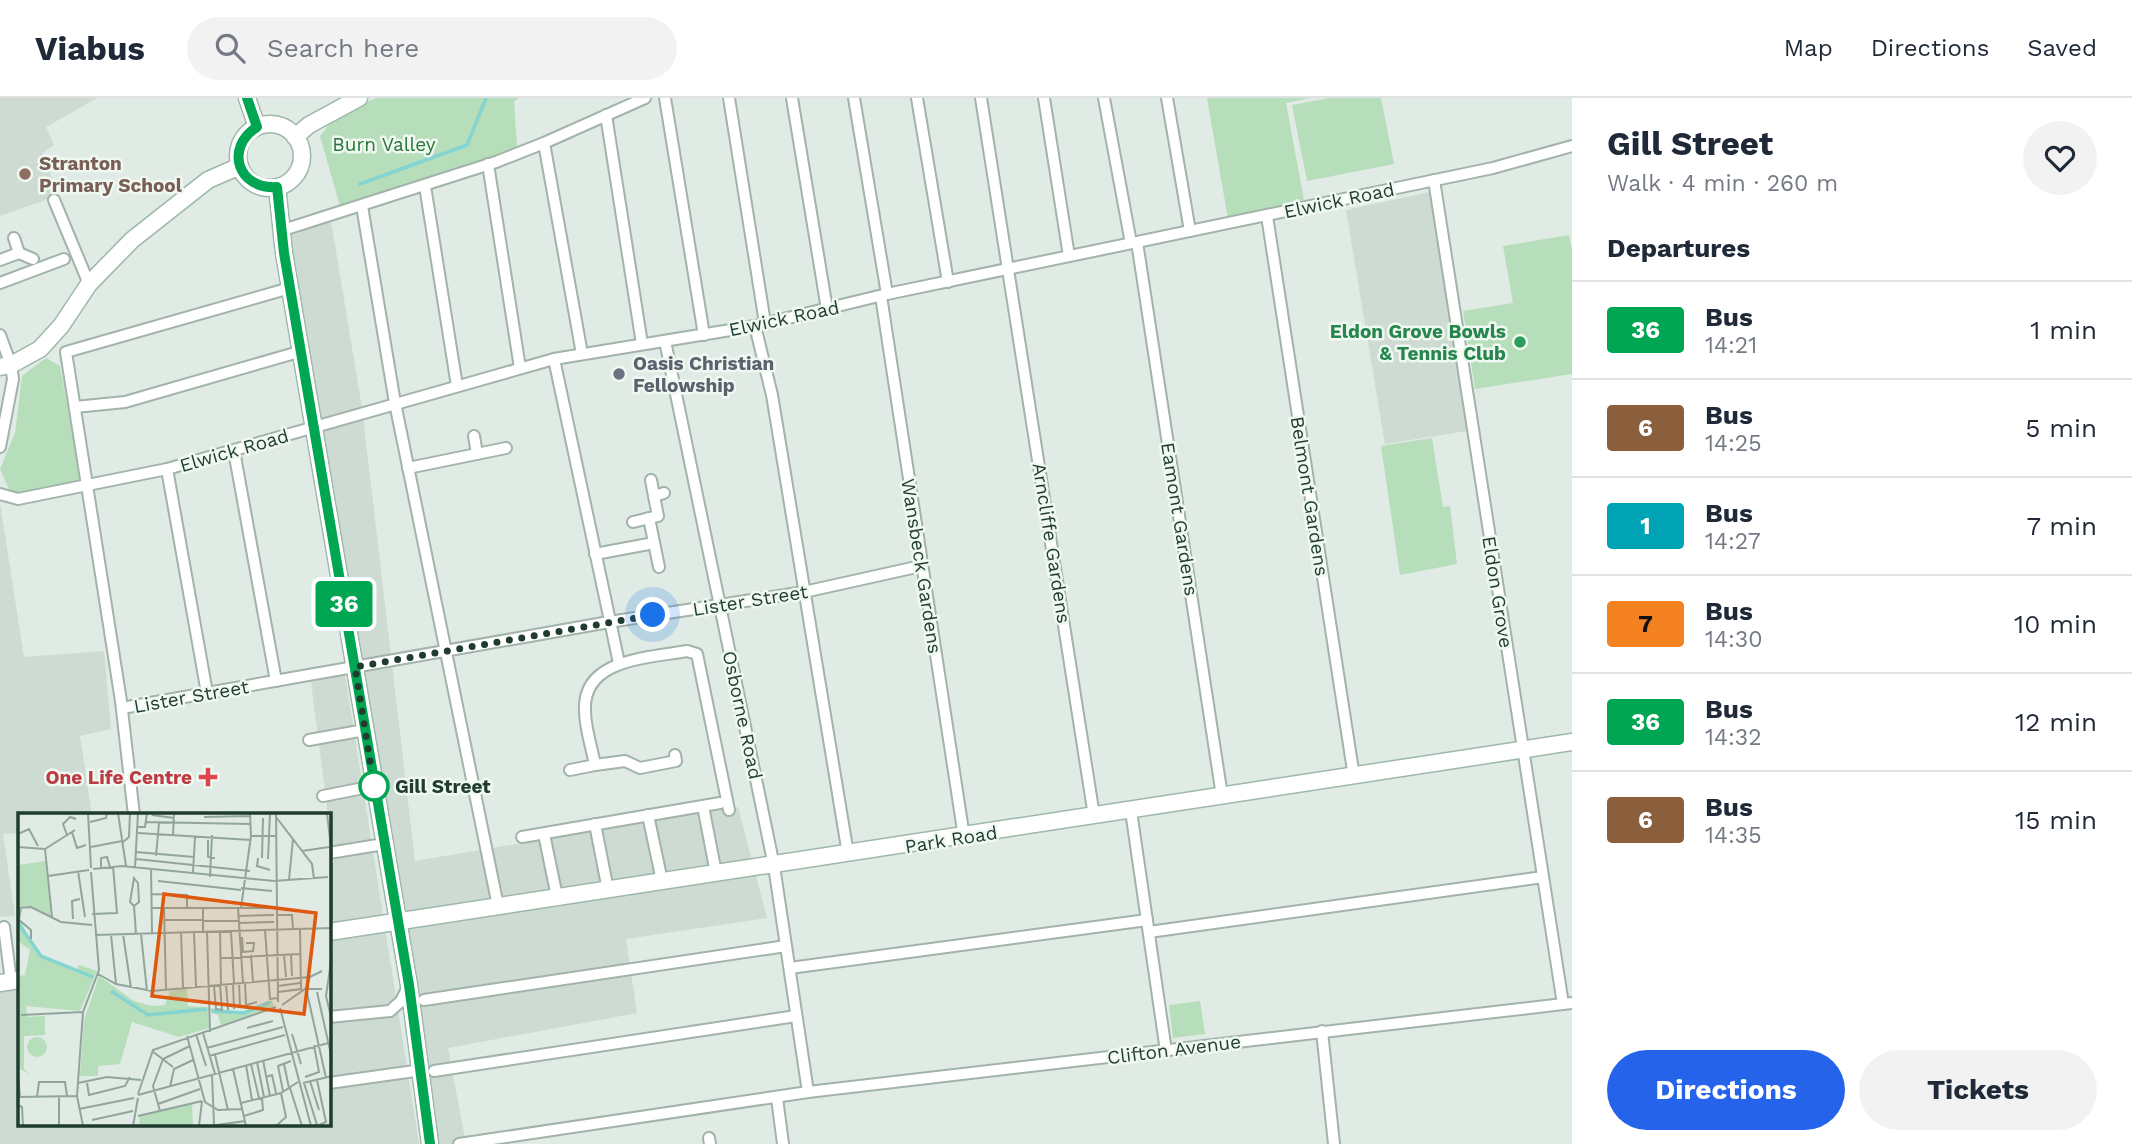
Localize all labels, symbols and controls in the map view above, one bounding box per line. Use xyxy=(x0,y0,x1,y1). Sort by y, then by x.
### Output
search box xyxy=(187,17,677,80)
text: Viabus xyxy=(35,29,145,68)
icon: search xyxy=(211,29,249,67)
text: Search here xyxy=(267,33,419,63)
text: Map xyxy=(1784,34,1833,62)
text: Directions xyxy=(1871,34,1989,62)
text: Saved xyxy=(2027,34,2097,62)
button: heart xyxy=(2023,121,2097,195)
text: Gill Street xyxy=(1607,124,1773,163)
park label: Burn Valley xyxy=(332,133,436,156)
place label: Stranton Primary School xyxy=(39,152,183,197)
marker: Stranton Primary School xyxy=(17,166,33,182)
text: Walk · 4 min · 260 m xyxy=(1607,170,1838,197)
street label: Elwick Road xyxy=(1282,178,1396,223)
text: Departures xyxy=(1607,233,1750,263)
street label: Elwick Road xyxy=(727,296,841,341)
text: Bus xyxy=(1705,302,1753,332)
text: 1 min xyxy=(2030,315,2097,345)
text: 36 xyxy=(1631,316,1660,344)
place label: Eldon Grove Bowls & Tennis Club xyxy=(1330,320,1506,365)
text: 14:21 xyxy=(1705,332,1757,359)
marker: Eldon Grove Bowls & Tennis Club xyxy=(1512,334,1528,350)
place label: Oasis Christian Fellowship xyxy=(633,352,774,397)
marker: Oasis Christian Fellowship xyxy=(611,366,627,382)
text: Bus xyxy=(1705,400,1753,430)
text: 5 min xyxy=(2025,413,2097,443)
text: 6 xyxy=(1638,414,1653,442)
street label: Belmont Gardens xyxy=(1286,415,1333,578)
street label: Elwick Road xyxy=(177,424,291,477)
text: 14:25 xyxy=(1705,430,1762,457)
street label: Eamont Gardens xyxy=(1156,441,1203,597)
street label: Arncliffe Gardens xyxy=(1027,461,1076,625)
street label: Wansbeck Gardens xyxy=(896,477,947,655)
text: Bus xyxy=(1705,498,1753,528)
text: 7 min xyxy=(2027,511,2097,541)
text: 1 xyxy=(1640,512,1651,540)
text: 14:27 xyxy=(1705,528,1761,555)
street label: Eldon Grove xyxy=(1477,535,1518,650)
street label: Lister Street xyxy=(691,580,809,621)
line badge: 36 xyxy=(312,581,376,627)
text: 36 xyxy=(329,590,359,618)
text: Bus xyxy=(1705,596,1753,626)
your location xyxy=(635,597,670,632)
text: 10 min xyxy=(2014,609,2097,639)
text: 7 xyxy=(1638,610,1653,638)
text: 14:30 xyxy=(1705,626,1763,653)
street label: Osborne Road xyxy=(718,649,767,782)
street label: Lister Street xyxy=(132,675,250,718)
text: Bus xyxy=(1705,694,1753,724)
text: 12 min xyxy=(2015,707,2097,737)
text: 36 xyxy=(1631,708,1660,736)
text: 14:32 xyxy=(1705,724,1762,751)
place label: One Life Centre xyxy=(46,766,192,789)
marker: One Life Centre xyxy=(198,767,218,787)
marker: Gill Street xyxy=(359,771,389,801)
place label: Gill Street xyxy=(395,775,491,798)
text: Bus xyxy=(1705,792,1753,822)
text: 15 min xyxy=(2015,805,2097,835)
text: 6 xyxy=(1638,806,1653,834)
inset map xyxy=(18,813,331,1126)
street label: Park Road xyxy=(903,821,999,858)
text: 14:35 xyxy=(1705,822,1762,849)
street label: Clifton Avenue xyxy=(1106,1030,1242,1069)
button: Directions xyxy=(1607,1050,1845,1130)
button: Tickets xyxy=(1859,1050,2097,1130)

